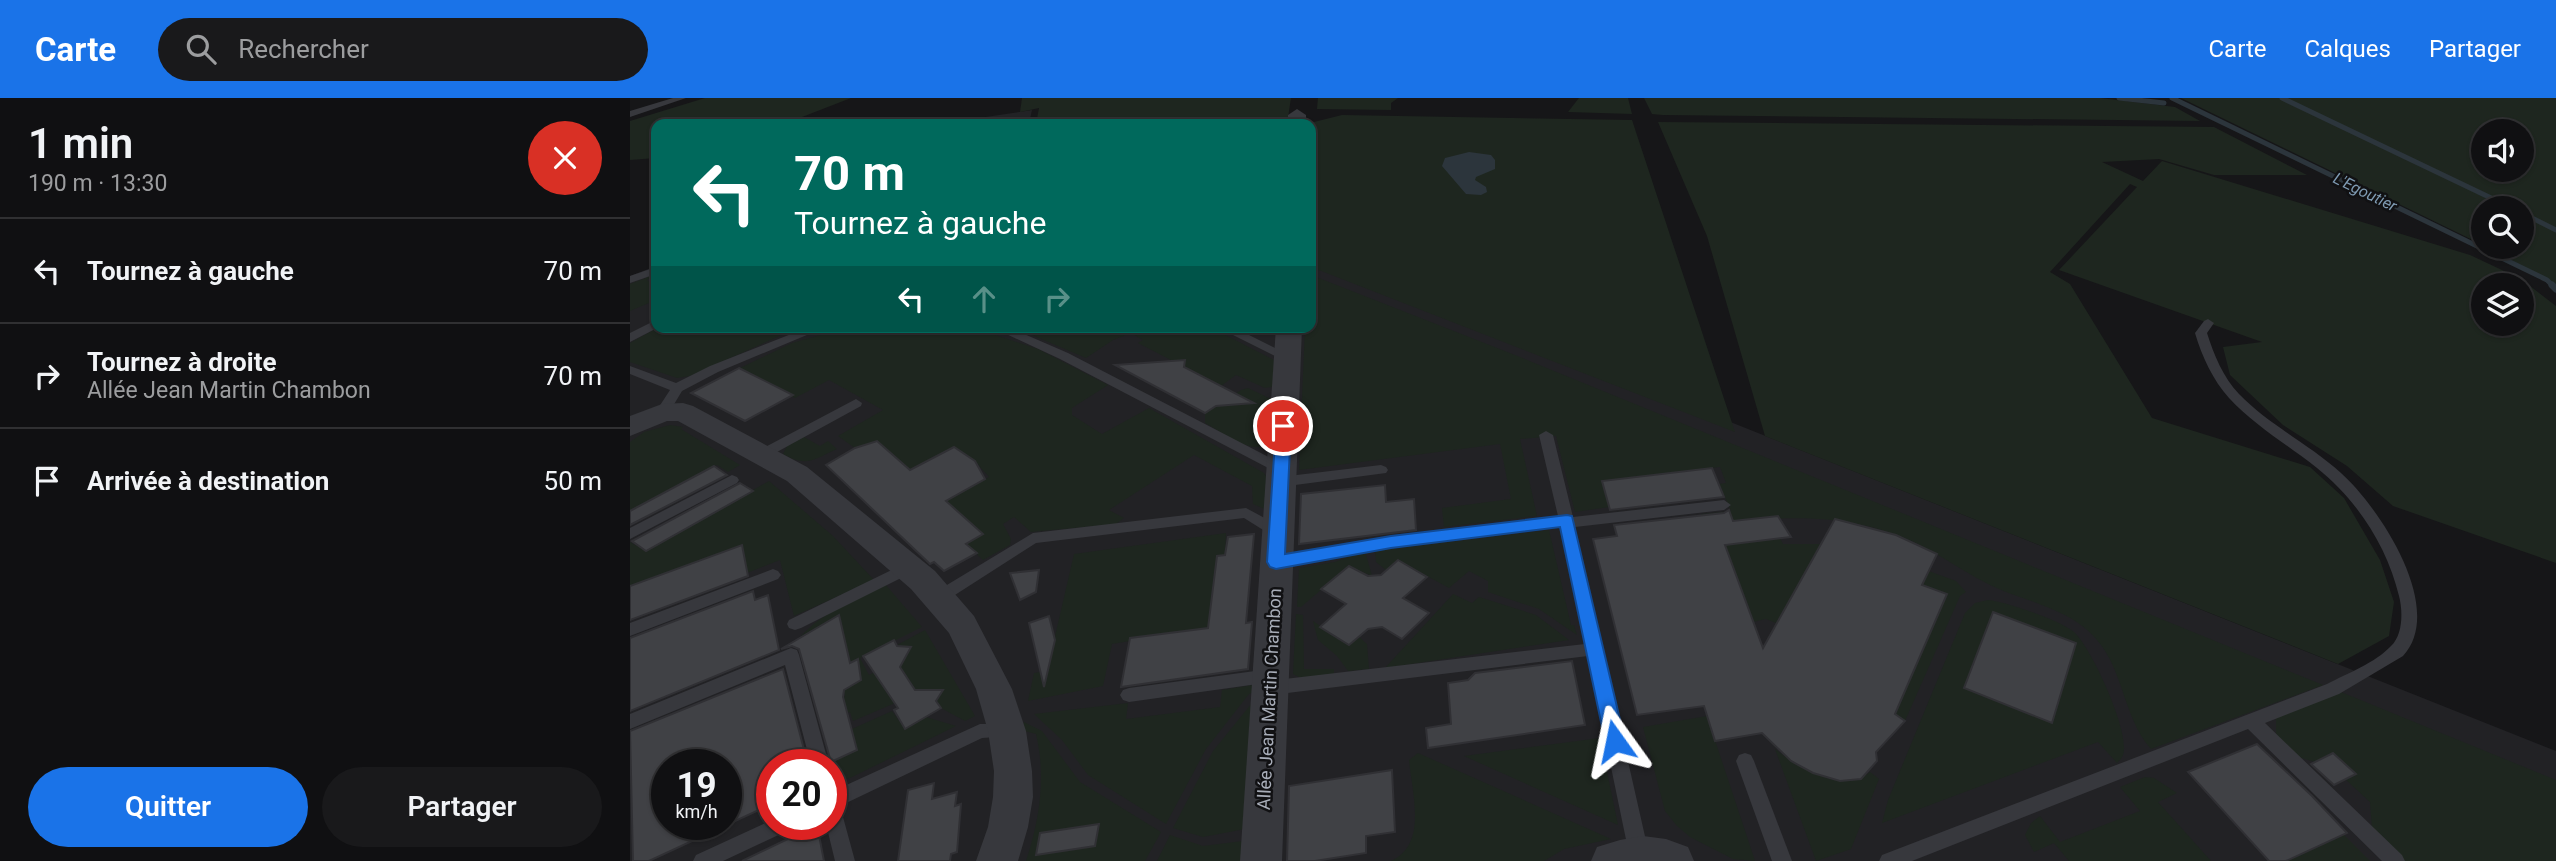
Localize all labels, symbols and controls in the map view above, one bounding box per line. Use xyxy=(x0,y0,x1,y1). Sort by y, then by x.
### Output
search box xyxy=(158,18,648,81)
text: Carte xyxy=(35,30,116,69)
icon: search xyxy=(182,30,220,68)
text: Rechercher xyxy=(238,34,369,64)
text: Carte xyxy=(2208,35,2266,63)
text: Calques xyxy=(2304,35,2391,63)
text: Partager xyxy=(2429,35,2521,63)
text: 1 min xyxy=(28,119,133,168)
map controls xyxy=(2471,119,2534,336)
button: sound xyxy=(2471,119,2534,182)
button: close xyxy=(528,121,602,195)
text: 70 m xyxy=(794,145,905,202)
icon: left xyxy=(679,147,770,238)
water label: L'Egoutier xyxy=(2330,169,2400,216)
text: 190 m · 13:30 xyxy=(28,170,167,197)
button: search xyxy=(2471,196,2534,259)
text: Tournez à gauche xyxy=(794,204,1046,242)
icon: left xyxy=(28,252,66,290)
text: Tournez à gauche xyxy=(87,256,294,286)
text: 70 m xyxy=(544,256,602,286)
button: layers xyxy=(2471,273,2534,336)
icon: left xyxy=(892,280,930,318)
icon: ahead xyxy=(965,280,1003,318)
icon: right xyxy=(1038,280,1076,318)
text: Tournez à droite xyxy=(87,347,277,377)
icon: right xyxy=(28,357,66,395)
text: 70 m xyxy=(544,361,602,391)
text: Allée Jean Martin Chambon xyxy=(87,377,371,404)
pin xyxy=(1253,396,1313,456)
icon: arrive xyxy=(1264,407,1302,445)
icon: arrive xyxy=(28,462,66,500)
text: Arrivée à destination xyxy=(87,466,329,496)
text: 50 m xyxy=(544,466,602,496)
street label: Allée Jean Martin Chambon xyxy=(1253,588,1285,810)
position arrow xyxy=(1578,704,1652,778)
speed limit sign: 20 xyxy=(756,749,847,840)
text: 19 xyxy=(676,765,717,806)
button: Quitter xyxy=(28,767,308,847)
button: Partager xyxy=(322,767,602,847)
text: km/h xyxy=(675,801,718,822)

